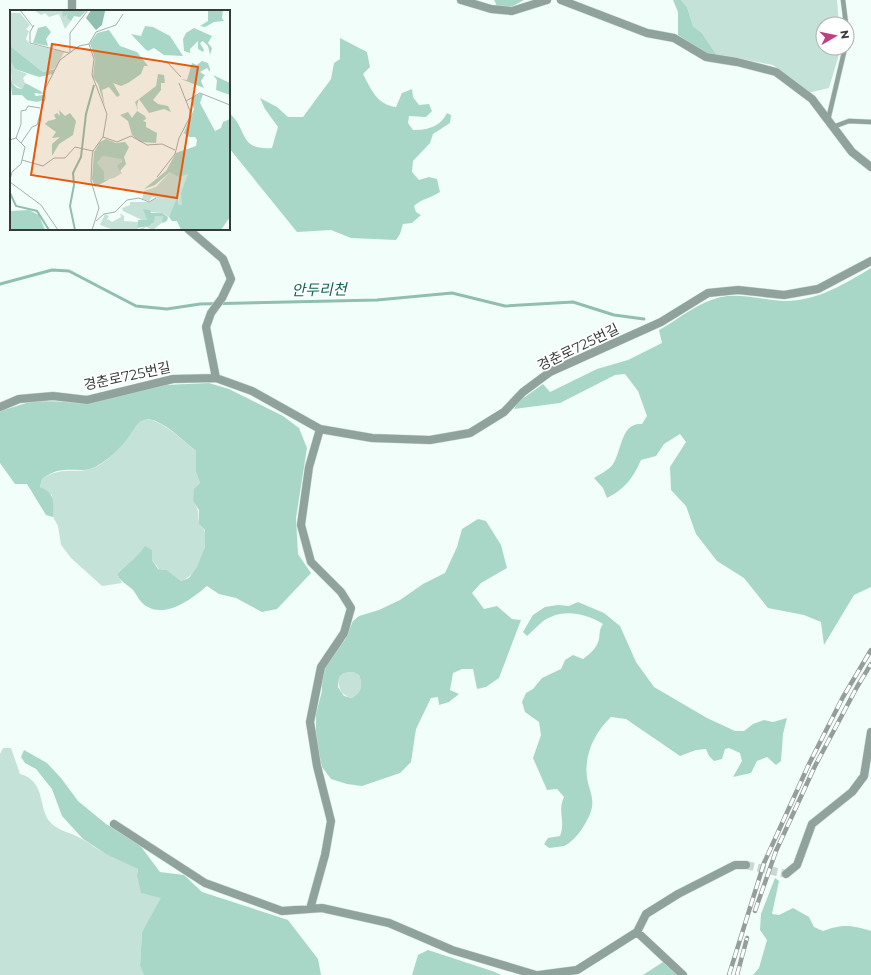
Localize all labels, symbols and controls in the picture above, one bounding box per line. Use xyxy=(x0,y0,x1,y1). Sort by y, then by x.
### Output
inset map xyxy=(10,10,230,230)
north arrow xyxy=(815,16,855,56)
text: N xyxy=(837,29,852,40)
water label: 안두리천 xyxy=(291,279,349,299)
street label: 경춘로725번길 xyxy=(534,320,622,374)
street label: 경춘로725번길 xyxy=(82,358,172,394)

